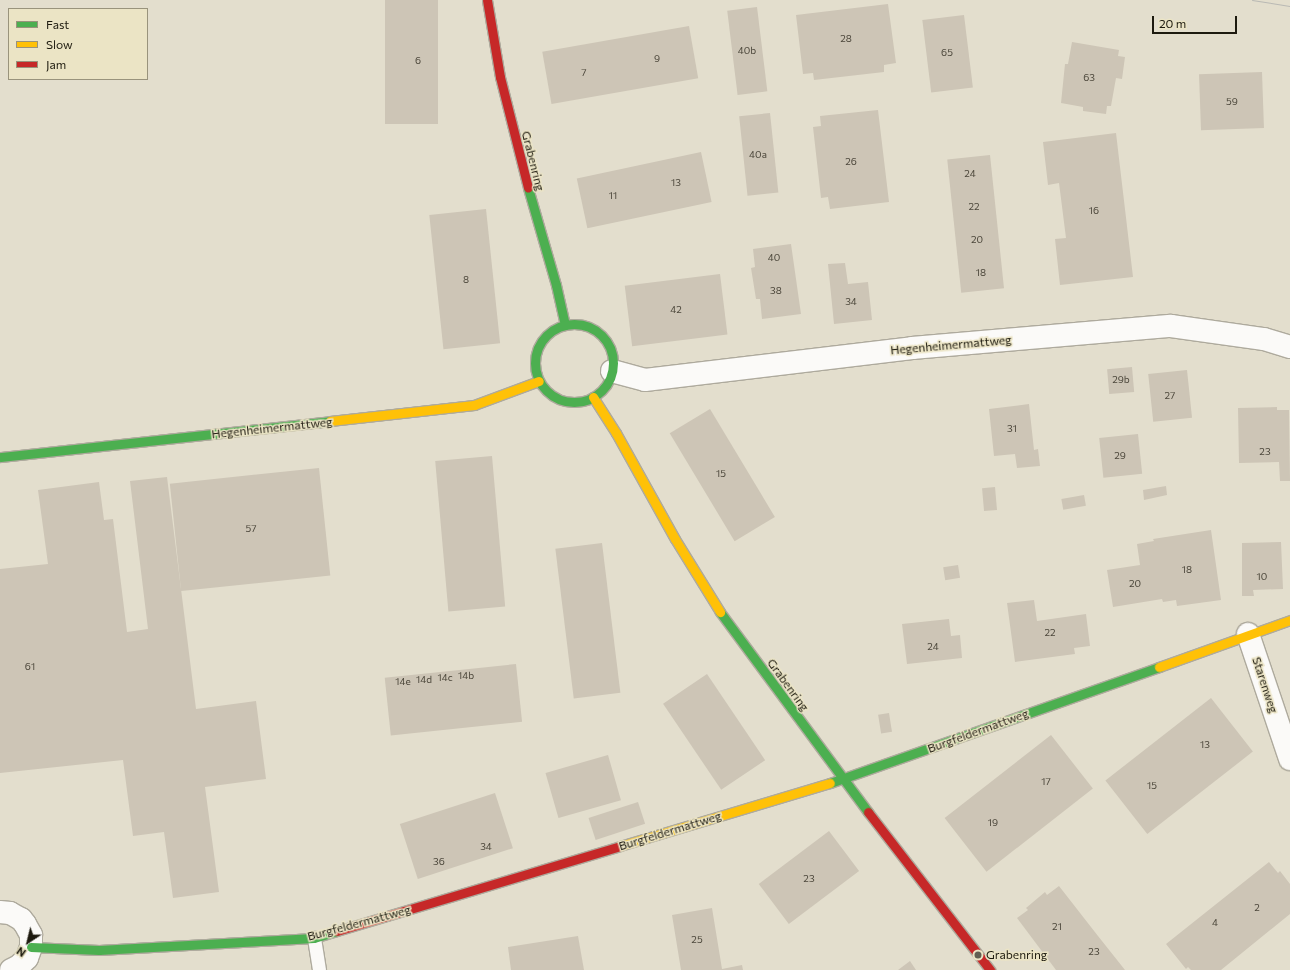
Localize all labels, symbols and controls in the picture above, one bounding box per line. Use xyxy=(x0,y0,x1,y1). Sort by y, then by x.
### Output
legend xyxy=(8,8,148,80)
scale bar xyxy=(1154,8,1239,34)
text: 20 m xyxy=(1159,16,1186,30)
text: Fast xyxy=(46,17,69,31)
house number: 28 xyxy=(840,33,852,45)
text: Slow xyxy=(46,37,73,51)
house number: 40b xyxy=(738,45,756,57)
house number: 65 xyxy=(941,47,953,59)
house number: 9 xyxy=(654,53,660,65)
house number: 6 xyxy=(415,55,421,67)
text: Jam xyxy=(46,57,66,71)
house number: 7 xyxy=(581,67,587,79)
house number: 63 xyxy=(1083,72,1095,84)
house number: 59 xyxy=(1226,96,1238,108)
street label: Grabenring xyxy=(519,130,547,192)
house number: 40a xyxy=(749,149,767,161)
house number: 26 xyxy=(845,156,857,168)
house number: 24 xyxy=(964,168,976,180)
house number: 13 xyxy=(671,177,681,189)
house number: 11 xyxy=(609,190,617,202)
house number: 22 xyxy=(968,201,980,213)
house number: 16 xyxy=(1089,205,1099,217)
house number: 20 xyxy=(971,234,983,246)
house number: 40 xyxy=(768,252,780,264)
house number: 18 xyxy=(976,267,986,279)
house number: 8 xyxy=(463,274,469,286)
house number: 38 xyxy=(770,285,782,297)
house number: 34 xyxy=(845,296,857,308)
house number: 42 xyxy=(670,304,682,316)
street label: Hegenheimermattweg xyxy=(890,333,1012,357)
house number: 29b xyxy=(1112,374,1130,386)
house number: 27 xyxy=(1165,390,1175,402)
street label: Hegenheimermattweg xyxy=(211,414,333,442)
house number: 31 xyxy=(1007,423,1017,435)
house number: 23 xyxy=(1259,446,1271,458)
house number: 29 xyxy=(1114,450,1126,462)
house number: 15 xyxy=(716,468,726,480)
house number: 57 xyxy=(245,523,257,535)
house number: 18 xyxy=(1182,564,1192,576)
house number: 10 xyxy=(1257,571,1267,583)
house number: 20 xyxy=(1129,578,1141,590)
house number: 22 xyxy=(1044,627,1056,639)
house number: 24 xyxy=(927,641,939,653)
street label: Starenweg xyxy=(1249,655,1281,715)
street label: Grabenring xyxy=(764,656,812,714)
house number: 61 xyxy=(25,661,35,673)
house number: 14b xyxy=(458,670,474,682)
house number: 14c xyxy=(437,672,453,684)
house number: 14d xyxy=(416,674,432,686)
house number: 14e xyxy=(395,676,411,688)
street label: Burgfeldermattweg xyxy=(926,706,1030,756)
house number: 13 xyxy=(1200,739,1210,751)
house number: 17 xyxy=(1041,776,1051,788)
house number: 15 xyxy=(1147,780,1157,792)
street label: Burgfeldermattweg xyxy=(617,809,723,853)
house number: 19 xyxy=(988,817,998,829)
house number: 34 xyxy=(480,841,492,853)
house number: 36 xyxy=(433,856,445,868)
house number: 23 xyxy=(803,873,815,885)
street label: Burgfeldermattweg xyxy=(306,902,412,944)
house number: 2 xyxy=(1254,902,1260,914)
house number: 4 xyxy=(1212,917,1218,929)
house number: 21 xyxy=(1052,921,1062,933)
north arrow xyxy=(8,922,48,962)
house number: 25 xyxy=(691,934,703,946)
text: N xyxy=(14,945,28,960)
house number: 23 xyxy=(1088,946,1100,958)
place label: Grabenring xyxy=(986,948,1047,962)
marker: Grabenring xyxy=(973,950,983,960)

